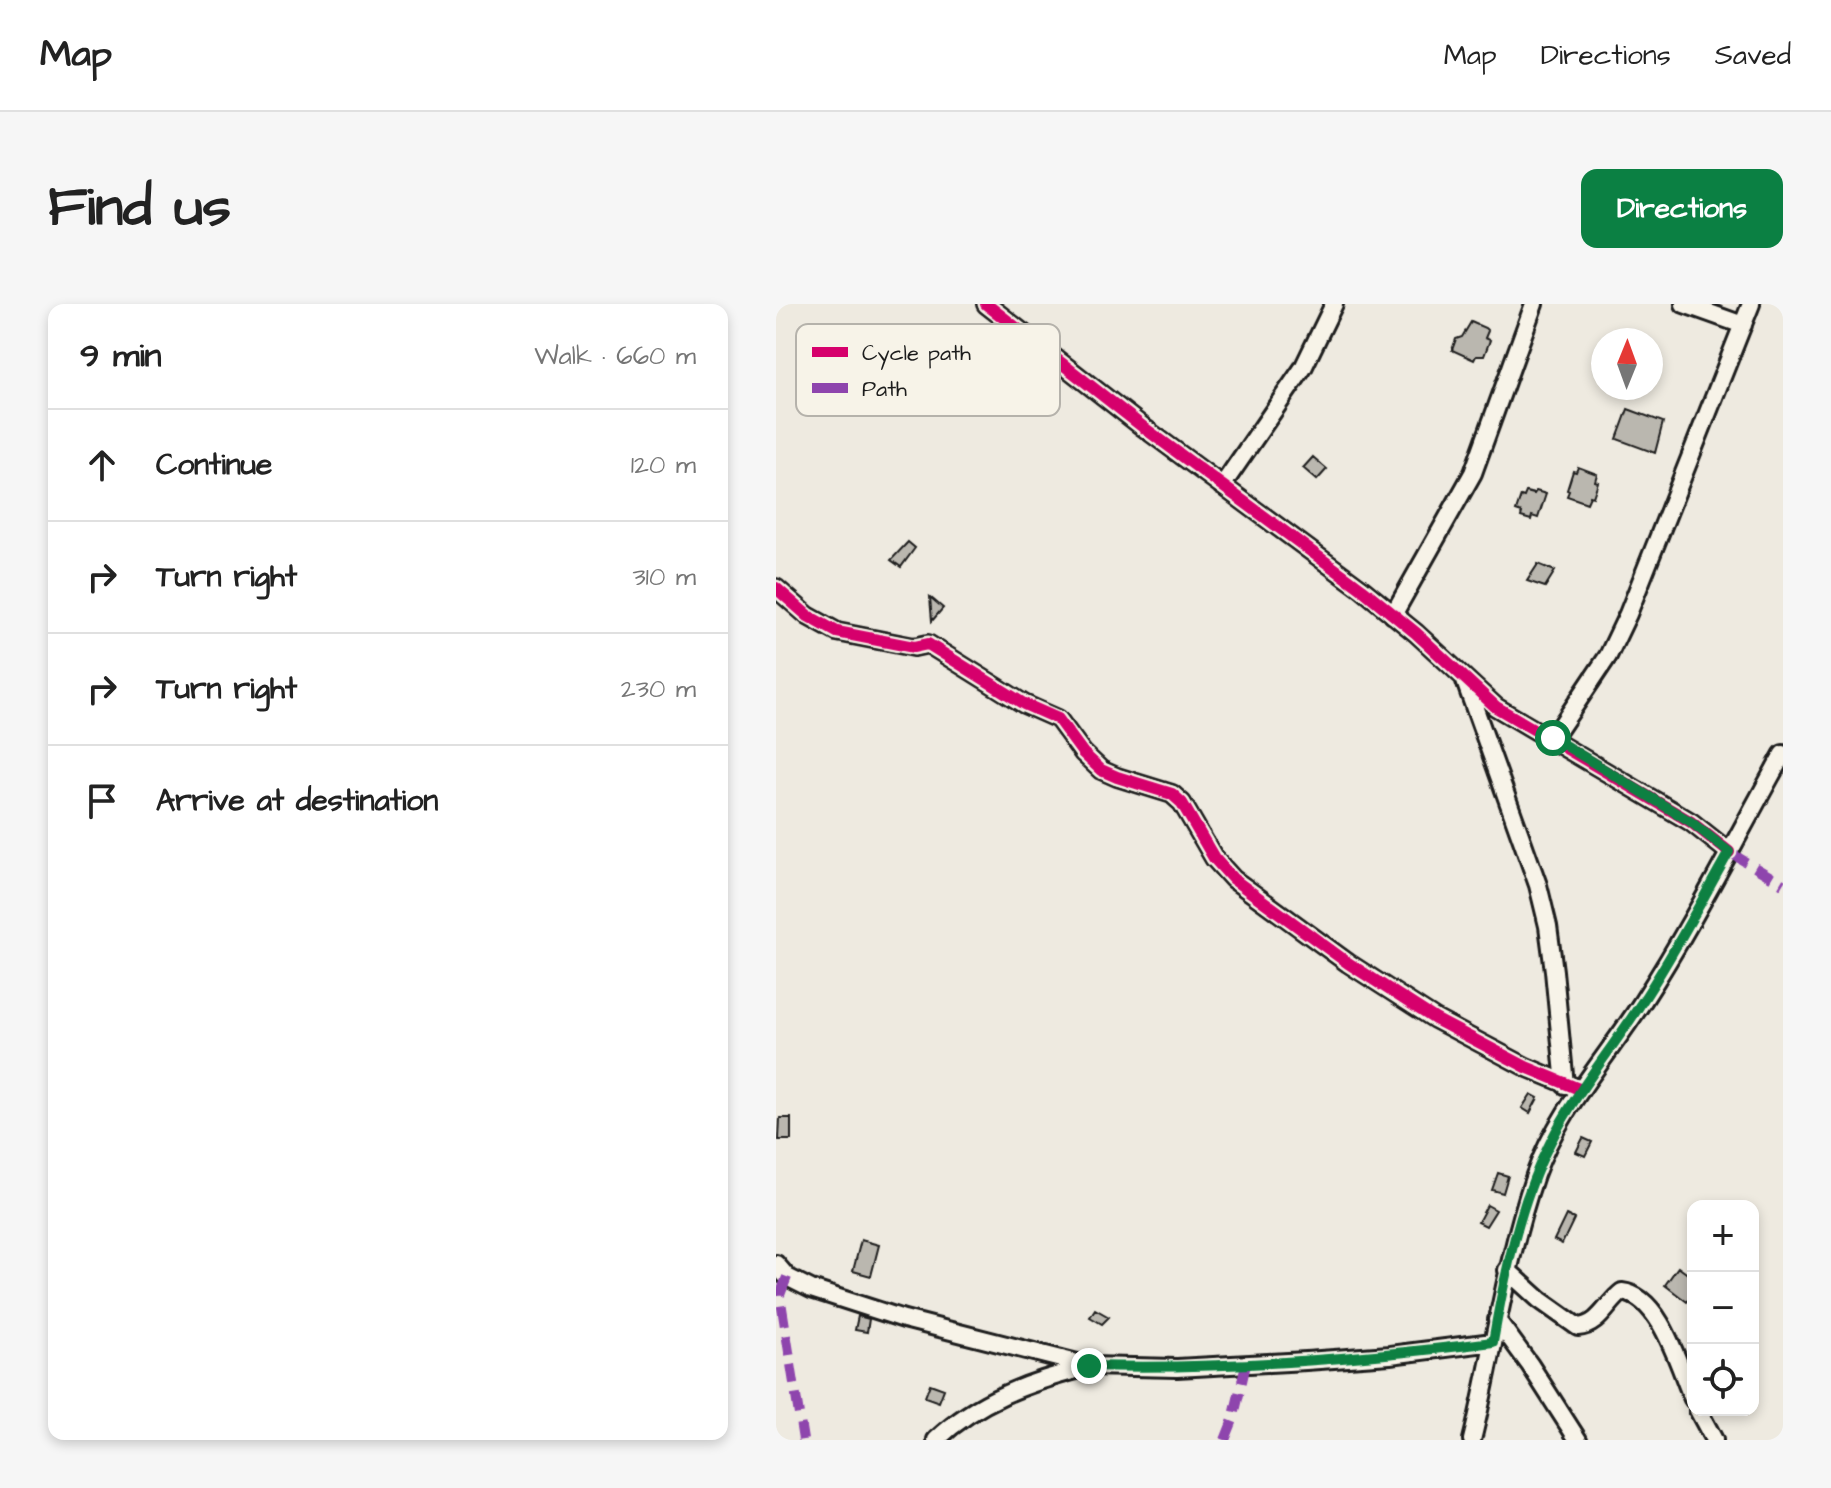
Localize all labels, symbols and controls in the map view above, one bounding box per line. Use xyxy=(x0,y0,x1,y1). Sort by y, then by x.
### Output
text: Map xyxy=(40,29,112,81)
text: Map xyxy=(1444,36,1497,75)
text: Directions xyxy=(1541,36,1671,75)
text: Saved xyxy=(1715,36,1791,75)
text: Find us xyxy=(48,169,231,247)
button: Directions xyxy=(1581,169,1783,248)
legend xyxy=(796,324,1060,416)
north arrow xyxy=(1591,328,1663,400)
text: 9 min xyxy=(80,332,162,380)
text: Walk · 660 m xyxy=(534,338,696,374)
text: Cycle path xyxy=(862,338,971,370)
text: Path xyxy=(862,374,907,405)
icon: ahead xyxy=(80,443,124,487)
text: Continue xyxy=(156,444,272,486)
text: 120 m xyxy=(631,447,696,483)
icon: right xyxy=(80,555,124,599)
text: Turn right xyxy=(156,556,297,598)
text: 310 m xyxy=(632,559,696,595)
icon: right xyxy=(80,667,124,711)
text: Turn right xyxy=(156,668,297,710)
text: 230 m xyxy=(621,671,696,707)
route start xyxy=(1535,720,1571,756)
icon: arrive xyxy=(80,779,124,823)
text: Arrive at destination xyxy=(156,780,438,822)
map controls xyxy=(1687,1200,1759,1416)
button: + xyxy=(1687,1200,1759,1272)
button: − xyxy=(1687,1272,1759,1344)
button: locate xyxy=(1687,1344,1759,1416)
route end xyxy=(1071,1348,1107,1384)

